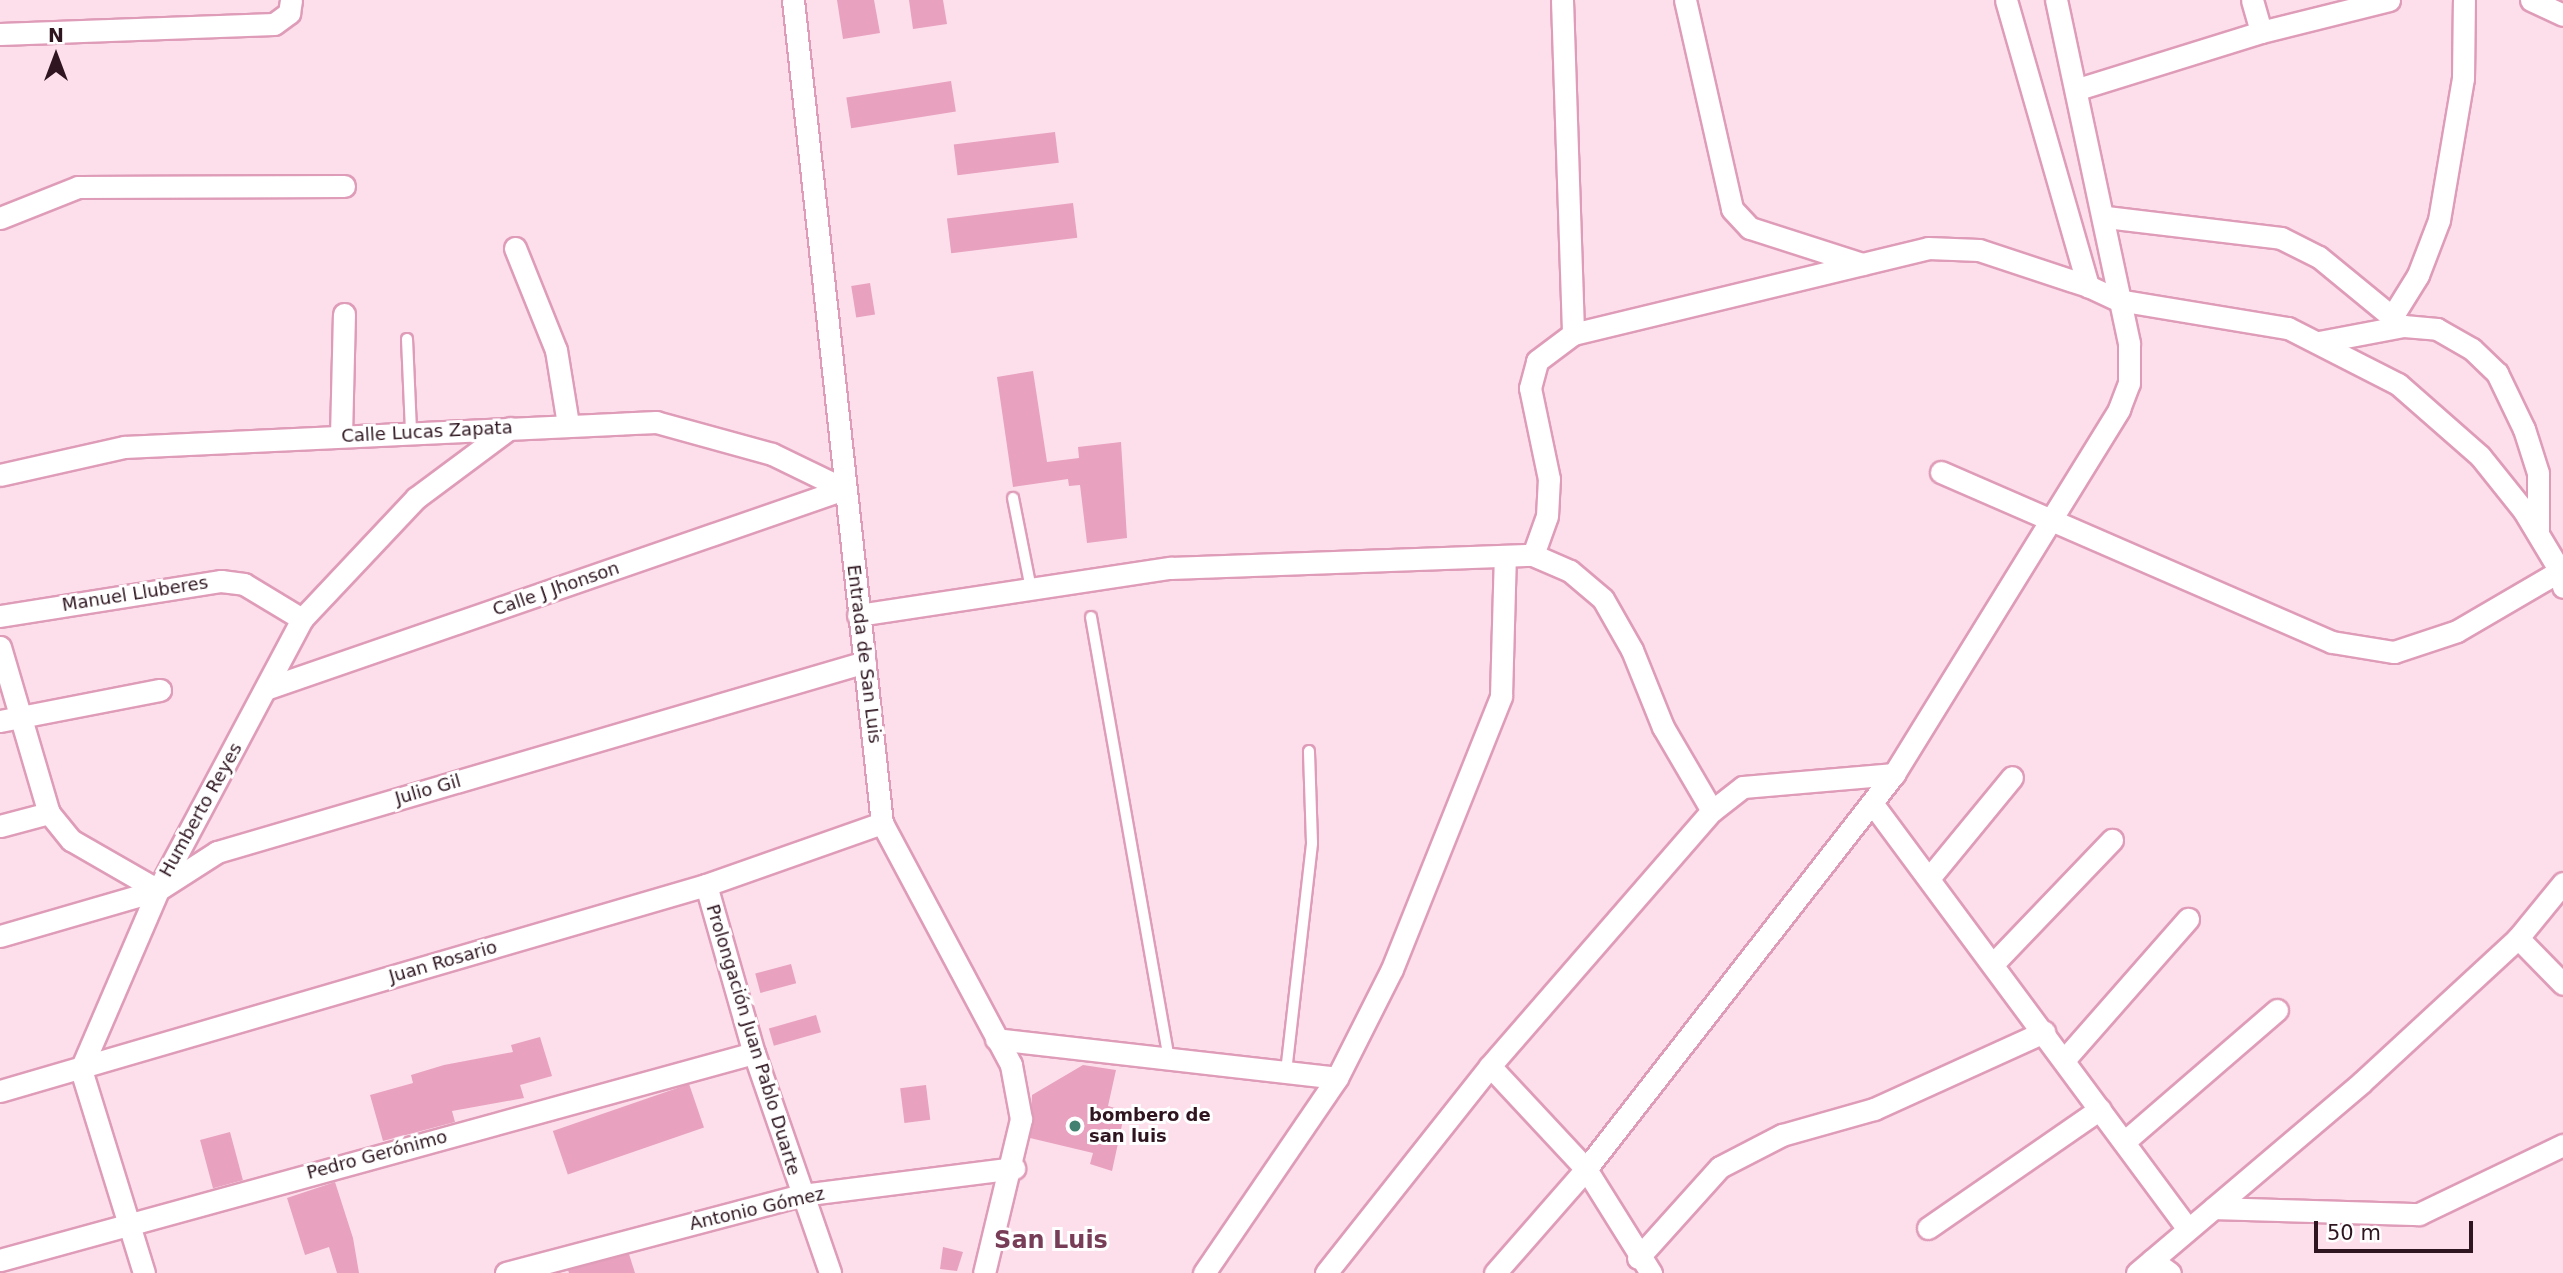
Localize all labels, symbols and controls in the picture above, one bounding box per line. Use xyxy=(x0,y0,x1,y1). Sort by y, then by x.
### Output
north arrow xyxy=(21,21,91,91)
text: N xyxy=(48,24,64,46)
street label: Calle Lucas Zapata xyxy=(341,417,513,447)
street label: Calle J Jhonson xyxy=(490,557,622,621)
street label: Entrada de San Luis xyxy=(842,563,886,745)
street label: Manuel Lluberes xyxy=(60,572,210,616)
street label: Humberto Reyes xyxy=(155,739,247,881)
street label: Julio Gil xyxy=(393,770,463,810)
street label: Prolongación Juan Pablo Duarte xyxy=(701,902,805,1178)
street label: Juan Rosario xyxy=(386,936,500,988)
place label: bombero de san luis xyxy=(1089,1105,1211,1148)
marker: bombero de san luis xyxy=(1067,1118,1083,1134)
street label: Pedro Gerónimo xyxy=(304,1126,450,1184)
street label: Antonio Gómez xyxy=(687,1183,827,1235)
scale bar xyxy=(2318,1206,2477,1250)
text: 50 m xyxy=(2327,1221,2381,1245)
district label: San Luis xyxy=(994,1227,1108,1255)

